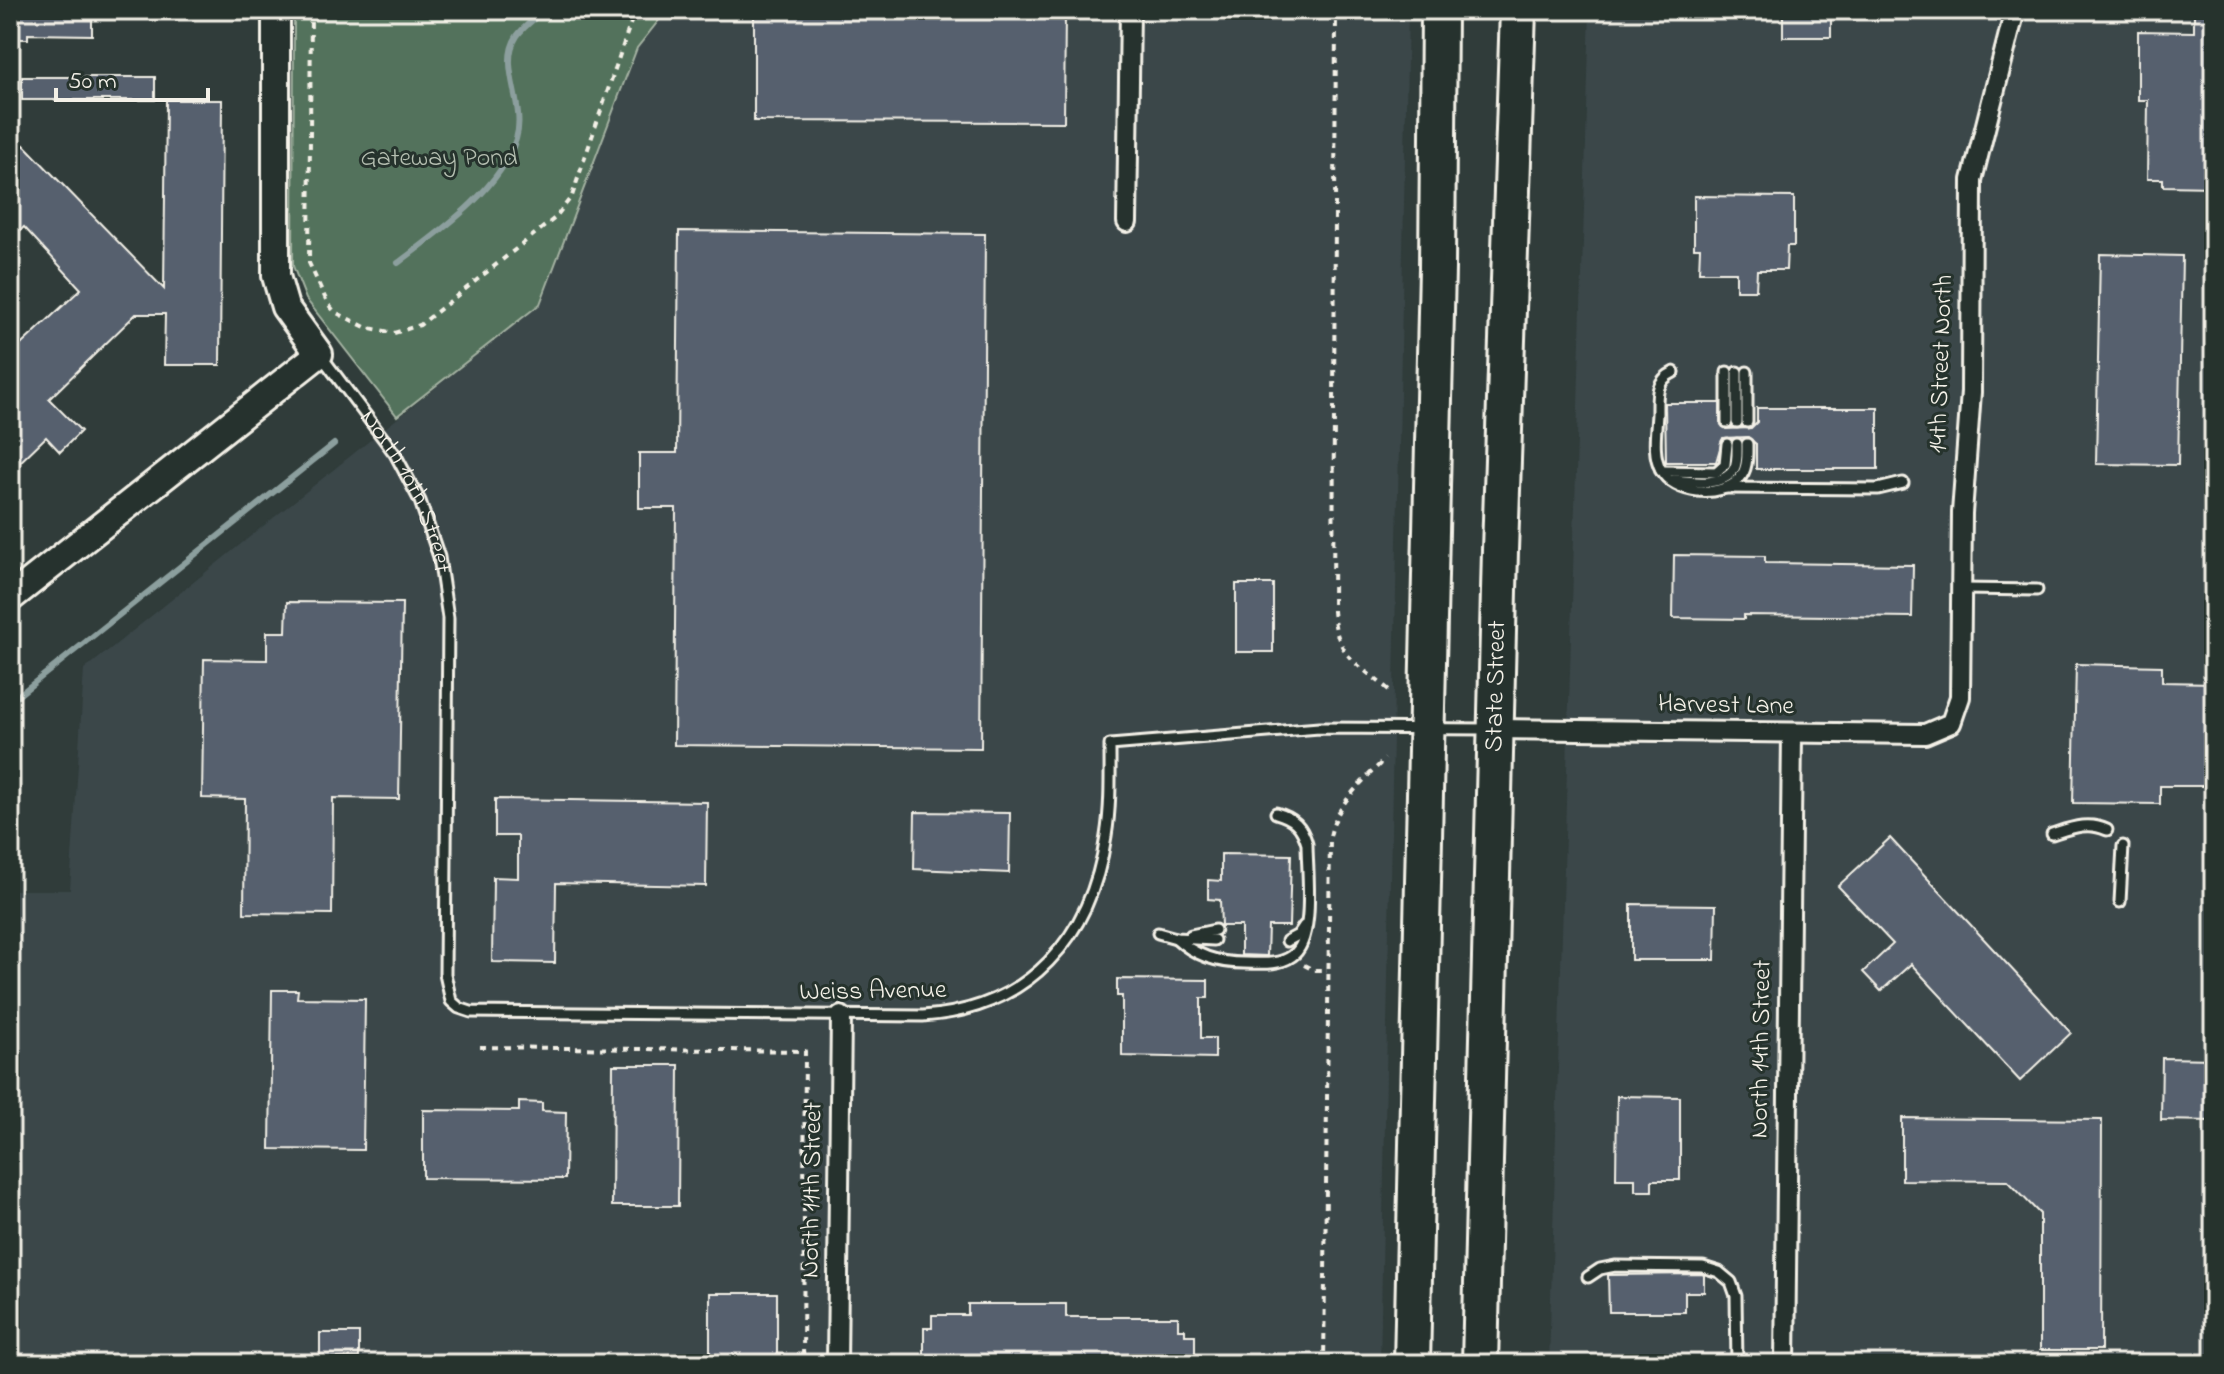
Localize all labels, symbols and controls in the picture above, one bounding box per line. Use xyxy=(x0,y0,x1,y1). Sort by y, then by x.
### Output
scale bar xyxy=(56,52,208,102)
text: 50 m xyxy=(68,65,117,100)
park label: Gateway Pond xyxy=(360,140,518,178)
street label: 14th Street North xyxy=(1920,274,1964,454)
street label: North 10th Street xyxy=(349,402,460,576)
street label: State Street xyxy=(1476,620,1517,753)
street label: Harvest Lane xyxy=(1658,686,1795,726)
street label: North 14th Street xyxy=(1741,959,1783,1139)
street label: Weiss Avenue xyxy=(799,972,947,1012)
street label: North 11th Street xyxy=(792,1101,834,1278)

